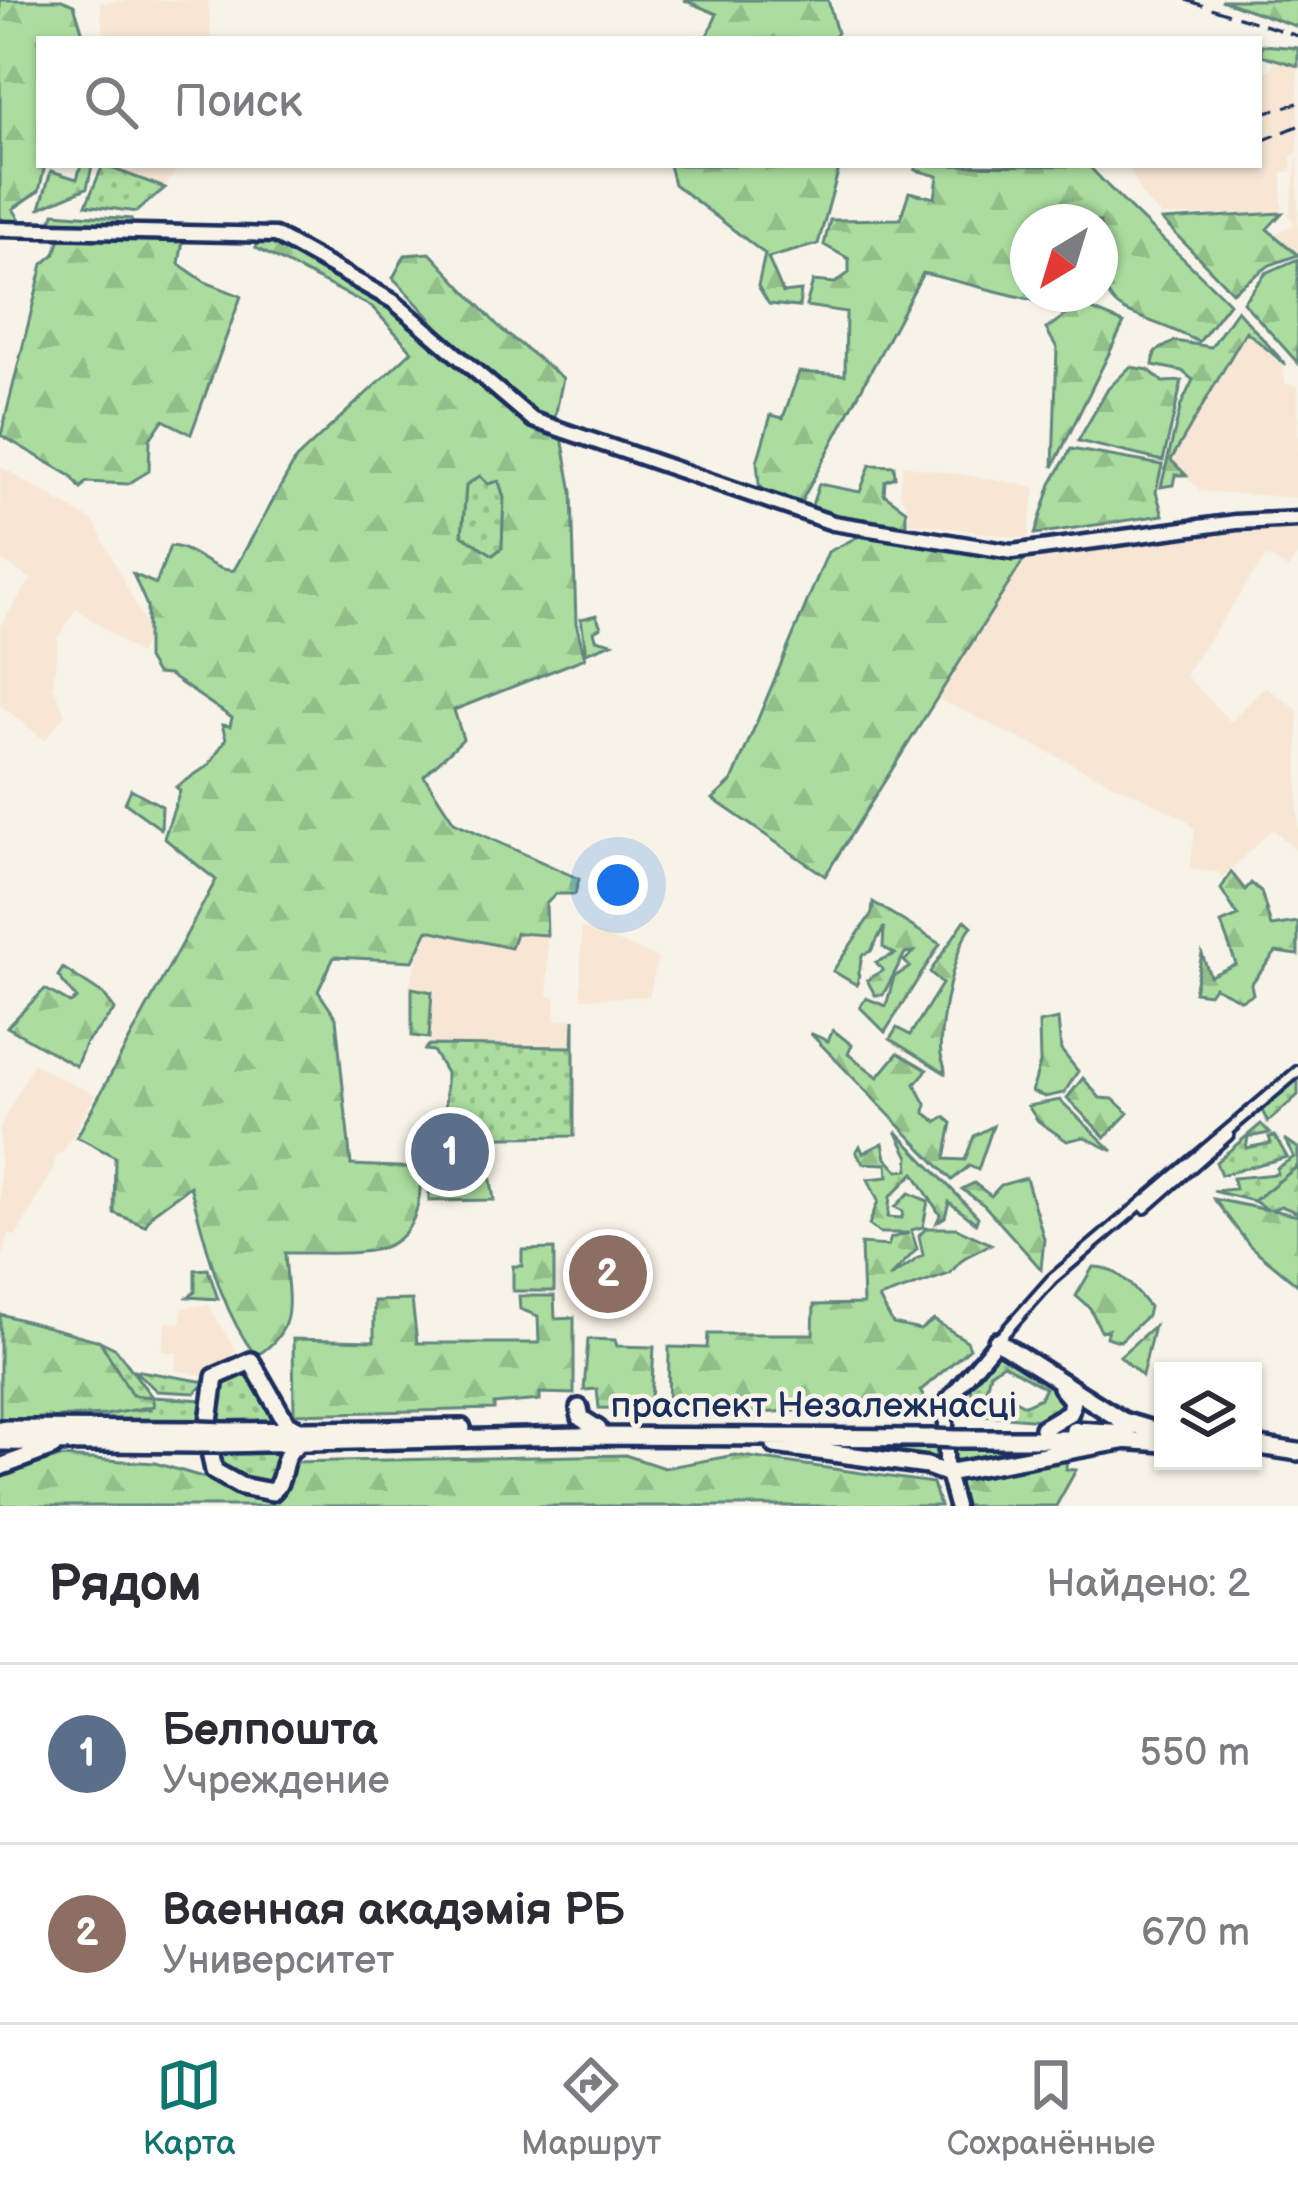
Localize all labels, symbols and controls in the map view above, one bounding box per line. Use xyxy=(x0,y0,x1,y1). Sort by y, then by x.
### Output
search box xyxy=(36,36,1262,168)
icon: search xyxy=(78,69,144,135)
text: Поиск xyxy=(174,75,302,130)
north arrow xyxy=(1010,204,1118,312)
your location xyxy=(588,855,648,915)
pin: 1 xyxy=(411,1107,489,1197)
pin: 2 xyxy=(569,1229,647,1319)
map controls xyxy=(1154,1362,1262,1470)
button: layers xyxy=(1154,1362,1262,1470)
street label: праспект Незалежнасці xyxy=(611,1385,1017,1428)
text: Рядом xyxy=(48,1554,202,1615)
text: Найдено: 2 xyxy=(1046,1561,1250,1608)
text: Белпошта xyxy=(162,1703,378,1758)
text: 1 xyxy=(79,1730,95,1777)
text: 550 m xyxy=(1140,1730,1250,1777)
text: Учреждение xyxy=(162,1758,390,1805)
text: Ваенная акадэмія РБ xyxy=(162,1883,625,1938)
text: 2 xyxy=(75,1910,99,1957)
text: 670 m xyxy=(1141,1910,1250,1957)
text: Университет xyxy=(162,1938,394,1985)
tab: Карта xyxy=(143,2052,236,2164)
tab: Маршрут xyxy=(521,2052,661,2164)
tab: Сохранённые xyxy=(947,2052,1155,2164)

